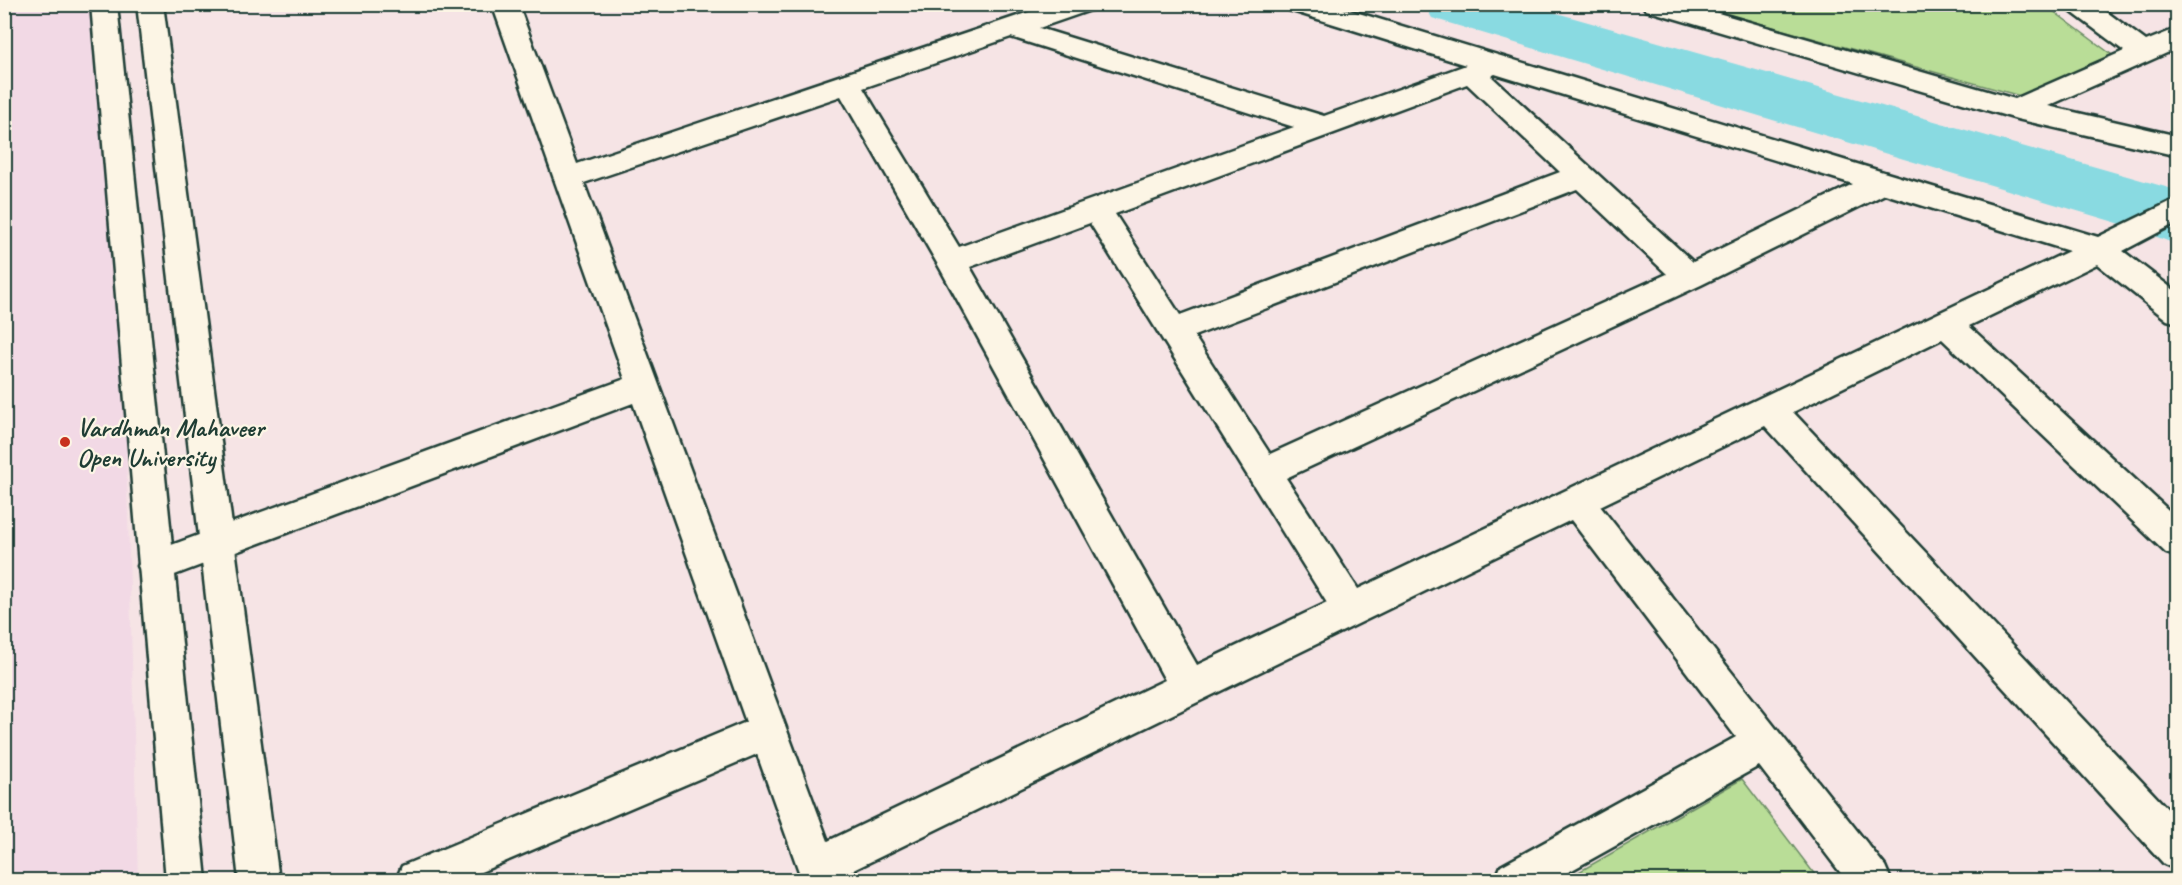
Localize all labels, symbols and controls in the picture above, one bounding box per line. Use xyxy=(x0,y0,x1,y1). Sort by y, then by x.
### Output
place label: Vardhman Mahaveer Open University xyxy=(77,411,267,474)
marker: Vardhman Mahaveer Open University xyxy=(58,435,72,449)

